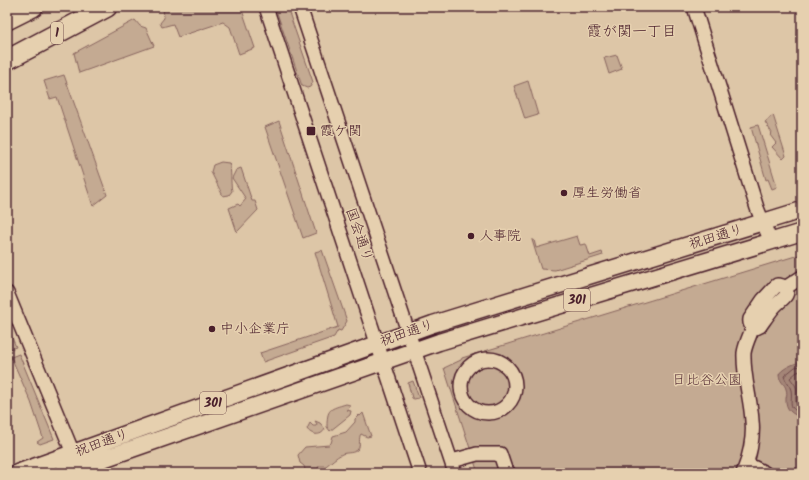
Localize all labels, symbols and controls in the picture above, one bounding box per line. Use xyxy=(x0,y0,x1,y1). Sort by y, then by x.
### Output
district label: 霞が関一丁目 xyxy=(587,20,677,44)
road number: 1 xyxy=(51,22,63,44)
place label: 霞ケ関 xyxy=(320,120,362,142)
marker: 霞ケ関 xyxy=(305,125,317,137)
place label: 厚生労働省 xyxy=(572,182,642,204)
marker: 厚生労働省 xyxy=(559,188,569,198)
street label: 国会通り xyxy=(339,205,379,265)
street label: 祝田通り xyxy=(686,218,746,256)
place label: 人事院 xyxy=(479,225,521,247)
marker: 人事院 xyxy=(466,231,476,241)
road number: 301 xyxy=(564,289,590,311)
street label: 祝田通り xyxy=(377,313,437,353)
place label: 中小企業庁 xyxy=(220,318,290,340)
marker: 中小企業庁 xyxy=(207,324,217,334)
park label: 日比谷公園 xyxy=(672,369,742,391)
road number: 301 xyxy=(200,392,226,414)
street label: 祝田通り xyxy=(72,423,132,463)

